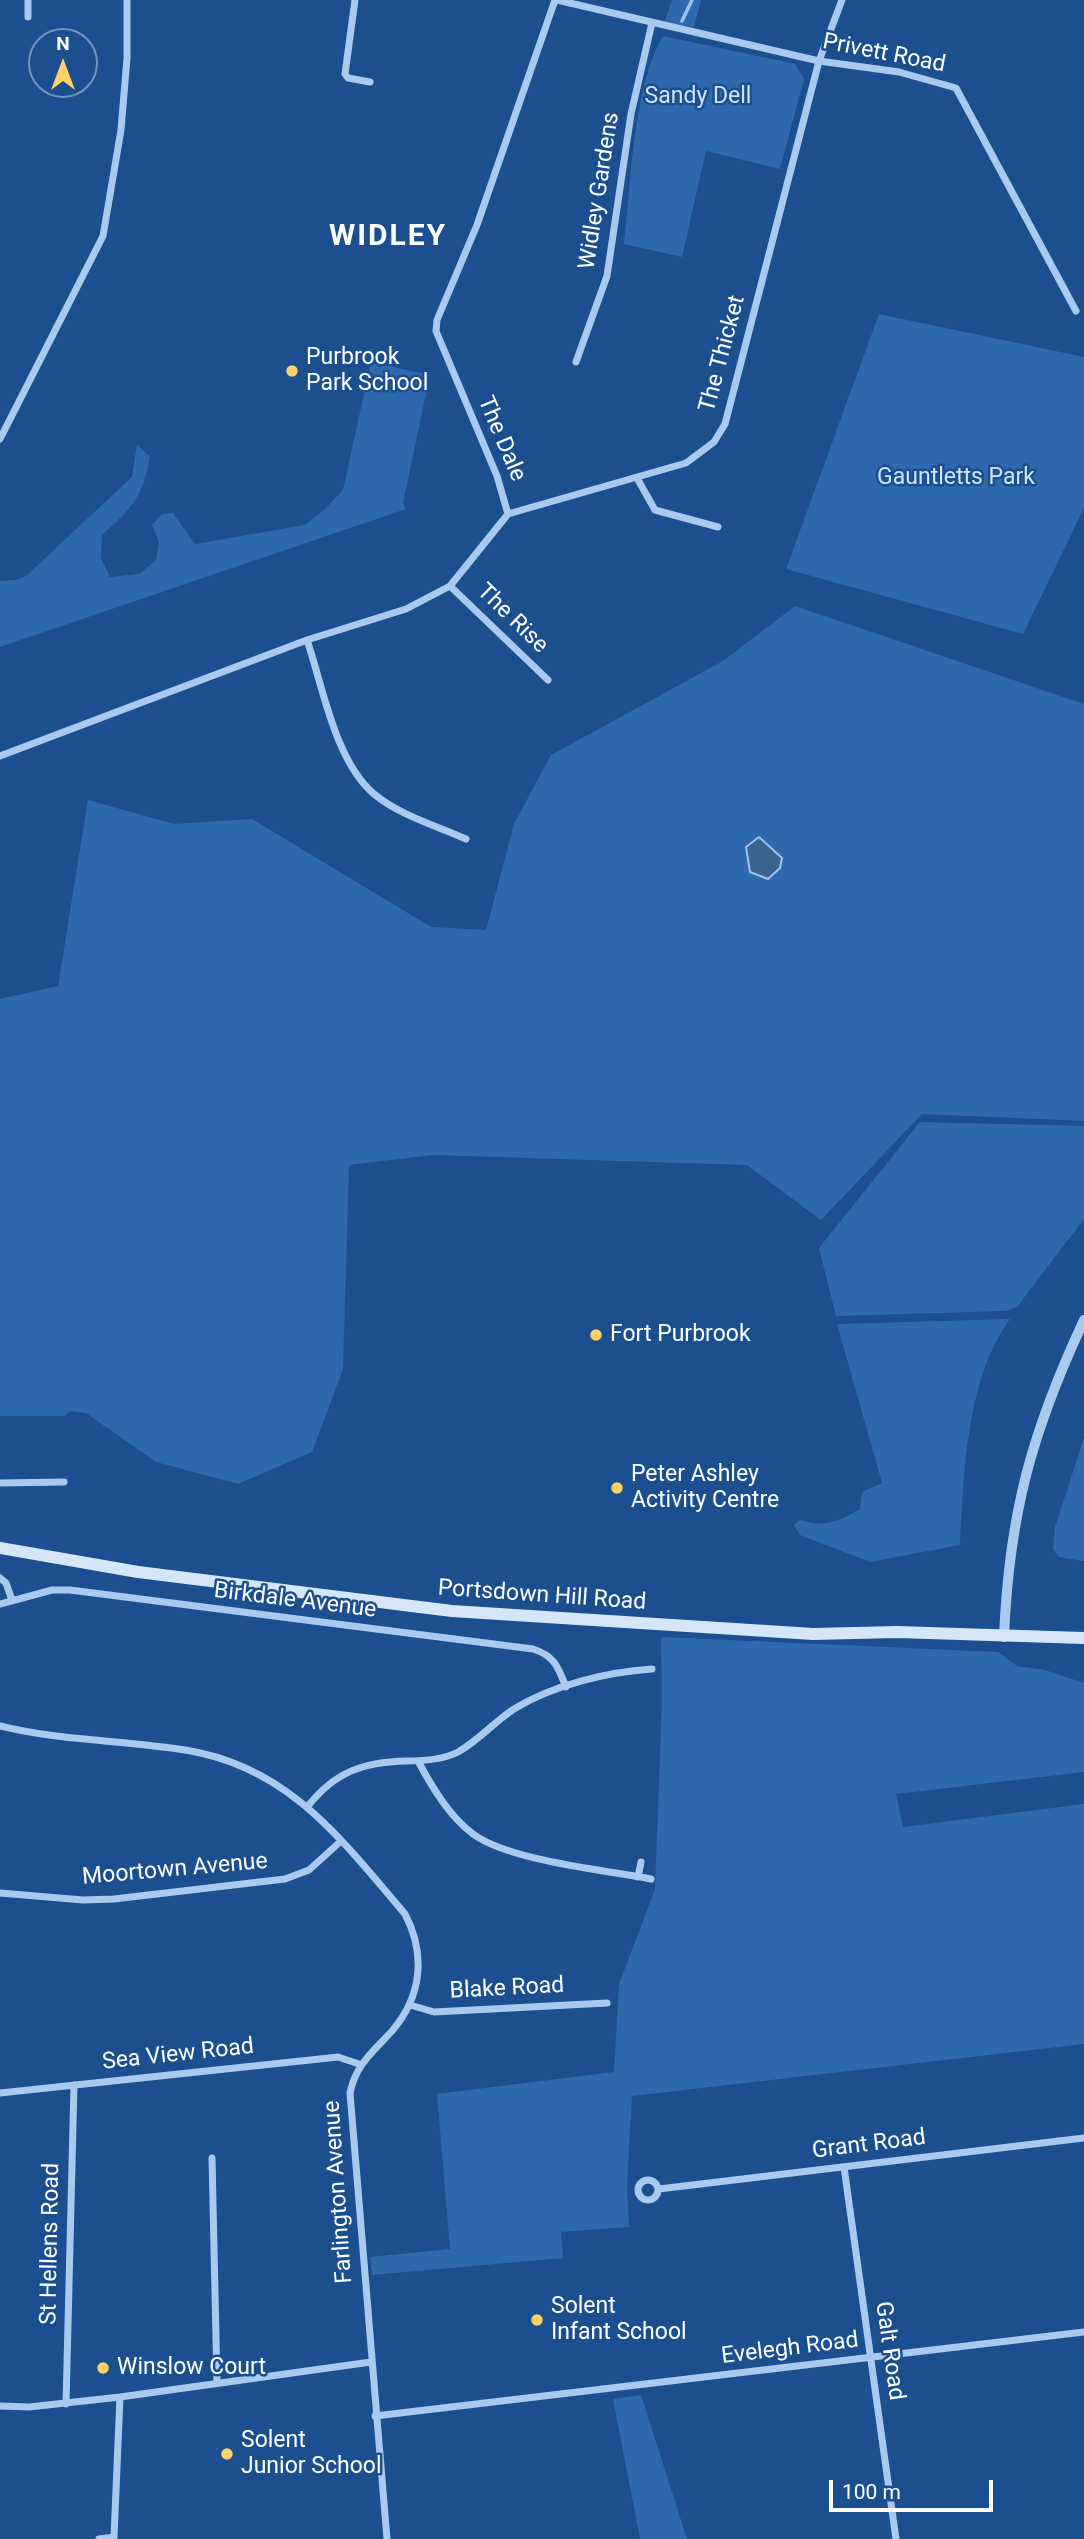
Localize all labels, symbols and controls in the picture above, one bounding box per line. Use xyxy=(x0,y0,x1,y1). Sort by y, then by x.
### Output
north arrow xyxy=(28,28,98,98)
street label: Privett Road xyxy=(820,29,948,79)
text: N xyxy=(56,32,70,55)
park label: Sandy Dell xyxy=(645,83,751,111)
street label: Widley Gardens xyxy=(574,110,626,272)
district label: WIDLEY xyxy=(330,219,446,255)
street label: The Thicket xyxy=(694,293,752,415)
place label: Purbrook Park School xyxy=(306,344,428,398)
marker: Purbrook Park School xyxy=(284,363,300,379)
street label: The Dale xyxy=(471,392,531,486)
park label: Gauntletts Park xyxy=(877,464,1035,492)
street label: The Rise xyxy=(471,578,553,660)
place label: Fort Purbrook xyxy=(610,1321,751,1349)
marker: Fort Purbrook xyxy=(588,1327,604,1343)
place label: Peter Ashley Activity Centre xyxy=(631,1461,779,1515)
marker: Peter Ashley Activity Centre xyxy=(609,1480,625,1496)
street label: Portsdown Hill Road xyxy=(437,1575,647,1617)
street label: Birkdale Avenue xyxy=(212,1577,378,1625)
street label: Moortown Avenue xyxy=(81,1848,269,1892)
street label: Blake Road xyxy=(449,1972,565,2006)
street label: Sea View Road xyxy=(101,2033,255,2077)
street label: Farlington Avenue xyxy=(319,2100,359,2284)
street label: Grant Road xyxy=(811,2124,927,2166)
street label: St Hellens Road xyxy=(36,2163,66,2325)
place label: Solent Infant School xyxy=(551,2293,687,2347)
street label: Galt Road xyxy=(868,2300,910,2402)
marker: Solent Infant School xyxy=(529,2312,545,2328)
street label: Evelegh Road xyxy=(720,2327,860,2371)
place label: Winslow Court xyxy=(117,2354,266,2382)
marker: Winslow Court xyxy=(95,2360,111,2376)
place label: Solent Junior School xyxy=(241,2427,381,2481)
marker: Solent Junior School xyxy=(219,2446,235,2462)
scale bar xyxy=(832,2466,996,2510)
text: 100 m xyxy=(842,2480,901,2504)

